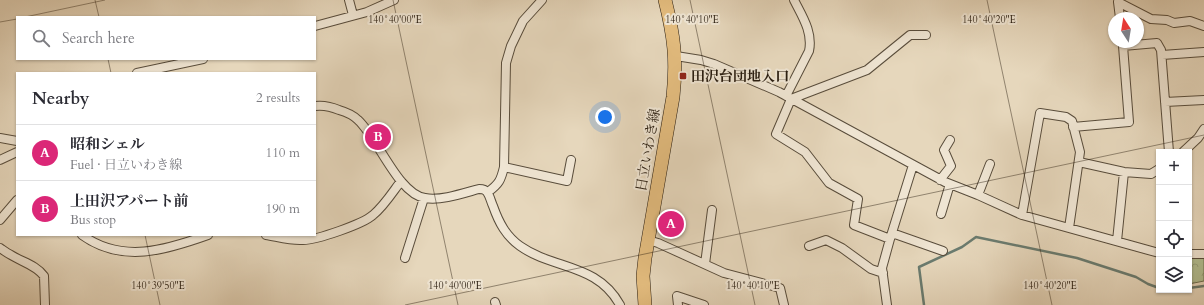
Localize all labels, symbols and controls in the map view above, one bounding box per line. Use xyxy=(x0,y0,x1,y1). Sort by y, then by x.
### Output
north arrow xyxy=(1108,12,1144,48)
text: 140°40'00"E xyxy=(368,13,422,27)
text: 140°40'10"E xyxy=(665,13,719,27)
text: 140°40'20"E xyxy=(962,13,1016,27)
search box xyxy=(16,16,316,60)
icon: search xyxy=(30,27,52,49)
text: Search here xyxy=(62,28,135,48)
place label: 田沢台団地入口 xyxy=(691,67,789,86)
marker: 田沢台団地入口 xyxy=(678,71,688,81)
text: Nearby xyxy=(32,87,89,110)
text: 2 results xyxy=(256,89,300,107)
your location xyxy=(595,107,615,127)
street label: 日立いわき線 xyxy=(631,107,665,193)
pin: B xyxy=(365,122,391,152)
text: 昭和シェル xyxy=(70,134,145,154)
text: A xyxy=(40,144,50,162)
text: 110 m xyxy=(266,144,300,162)
map controls xyxy=(1156,149,1192,293)
button: + xyxy=(1156,149,1192,185)
text: Fuel · 日立いわき線 xyxy=(70,156,182,174)
button: − xyxy=(1156,185,1192,221)
text: 上田沢アパート前 xyxy=(70,191,189,211)
text: B xyxy=(40,200,50,218)
text: 190 m xyxy=(266,200,300,218)
pin: A xyxy=(658,209,684,239)
text: Bus stop xyxy=(70,211,116,229)
button: locate xyxy=(1156,221,1192,257)
button: layers xyxy=(1156,257,1192,293)
text: 140°39'50"E xyxy=(131,279,185,293)
text: 140°40'00"E xyxy=(428,279,482,293)
text: 140°40'10"E xyxy=(726,279,780,293)
text: 140°40'20"E xyxy=(1023,279,1077,293)

